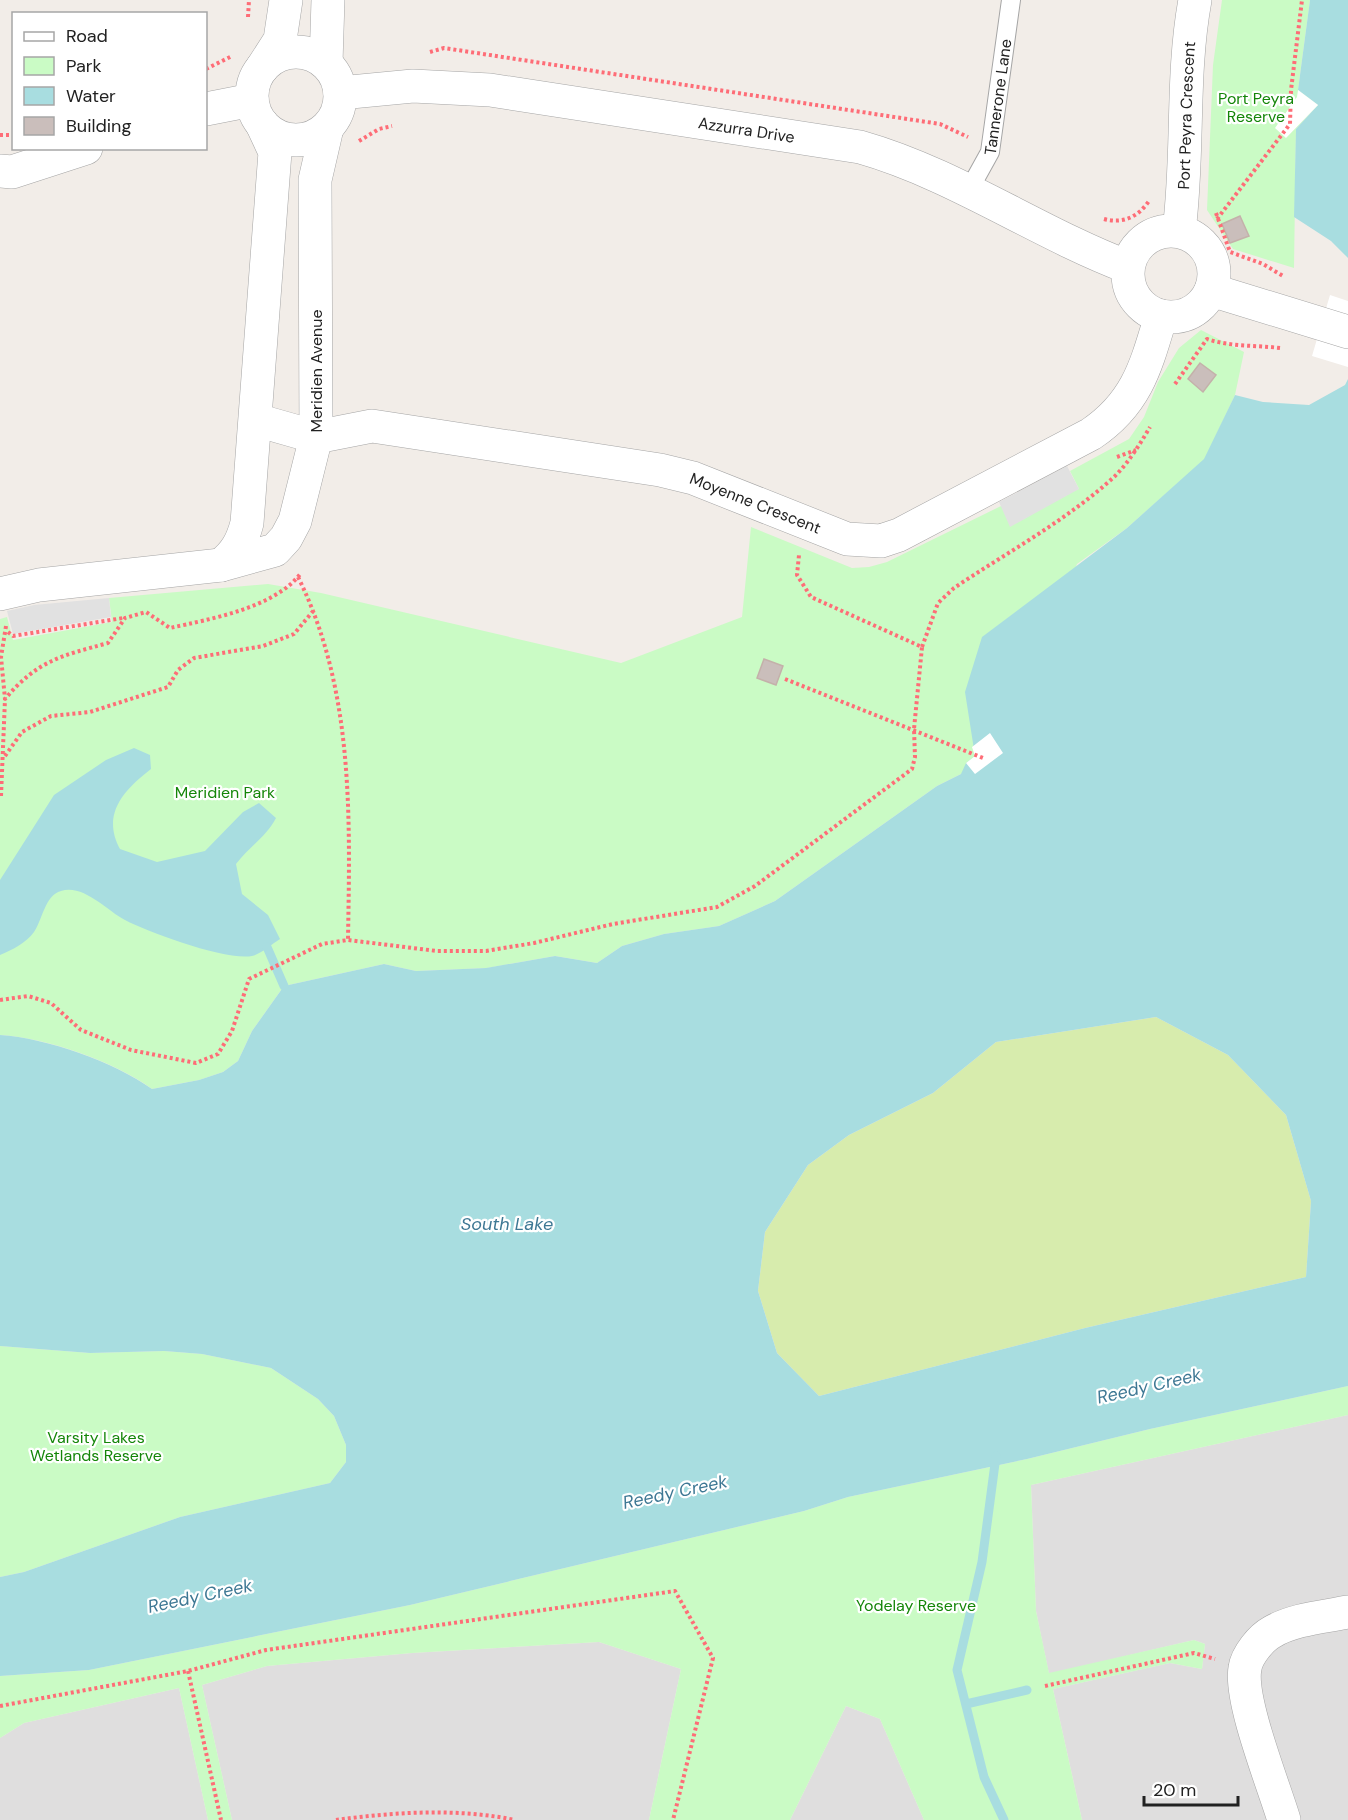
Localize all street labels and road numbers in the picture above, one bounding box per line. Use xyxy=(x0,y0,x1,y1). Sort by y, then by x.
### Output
street label: Tannerone Lane xyxy=(980,38,1017,156)
street label: Port Peyra Crescent xyxy=(1173,40,1200,190)
street label: Azzurra Drive xyxy=(697,112,796,148)
street label: Meridien Avenue xyxy=(306,309,327,433)
street label: Moyenne Crescent xyxy=(687,468,824,539)

